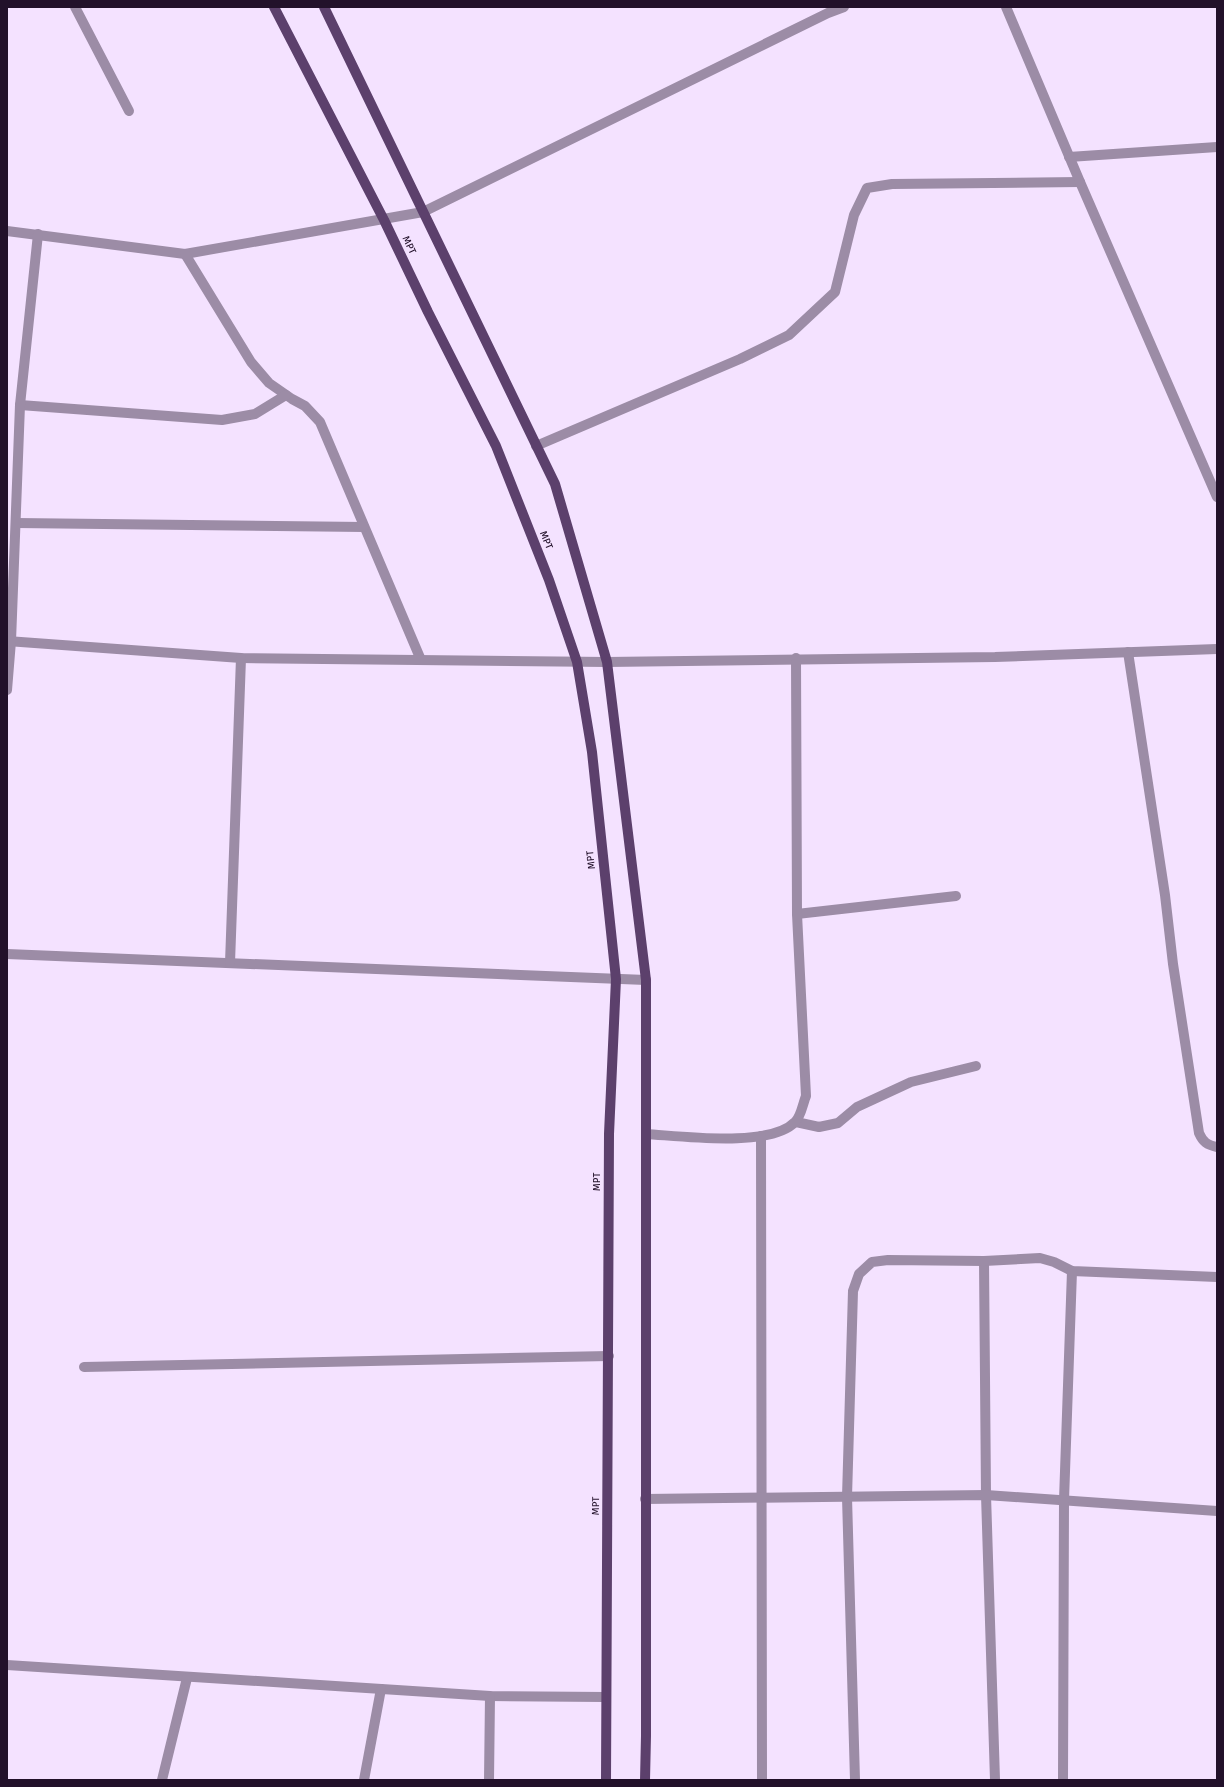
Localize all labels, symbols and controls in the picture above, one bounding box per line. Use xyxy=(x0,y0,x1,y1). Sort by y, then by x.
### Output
street label: MPT xyxy=(400,234,418,256)
street label: MPT xyxy=(537,529,555,551)
street label: MPT xyxy=(584,850,598,870)
street label: MPT xyxy=(591,1173,603,1191)
street label: MPT xyxy=(590,1496,602,1515)

